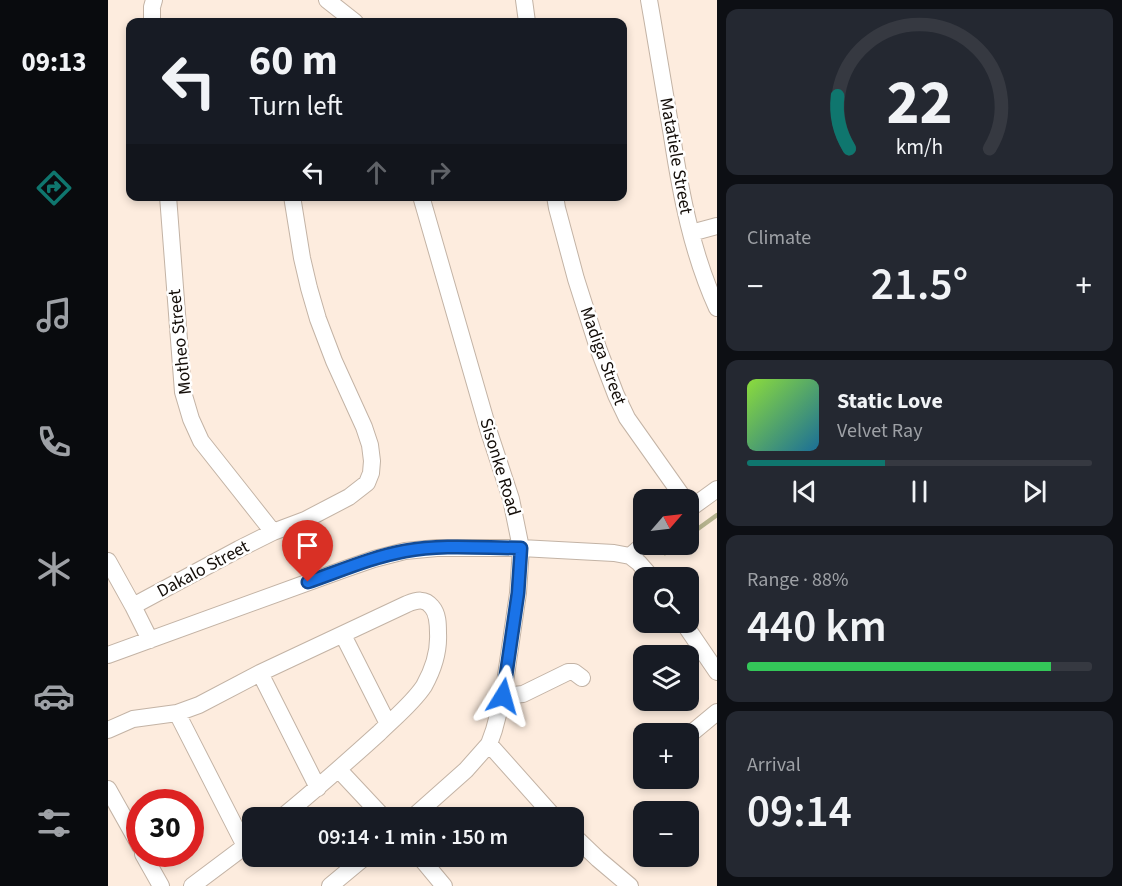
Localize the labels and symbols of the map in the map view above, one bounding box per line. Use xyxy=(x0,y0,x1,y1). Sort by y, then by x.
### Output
street label: Matatiele Street xyxy=(653,96,699,216)
street label: Motheo Street xyxy=(162,288,198,396)
street label: Madiga Street xyxy=(574,303,632,409)
street label: Sisonke Road xyxy=(473,415,527,519)
north arrow xyxy=(633,489,699,555)
pin xyxy=(282,520,333,582)
street label: Dakalo Street xyxy=(153,534,253,604)
position arrow xyxy=(471,664,535,728)
speed limit sign: 30 xyxy=(126,789,204,867)

